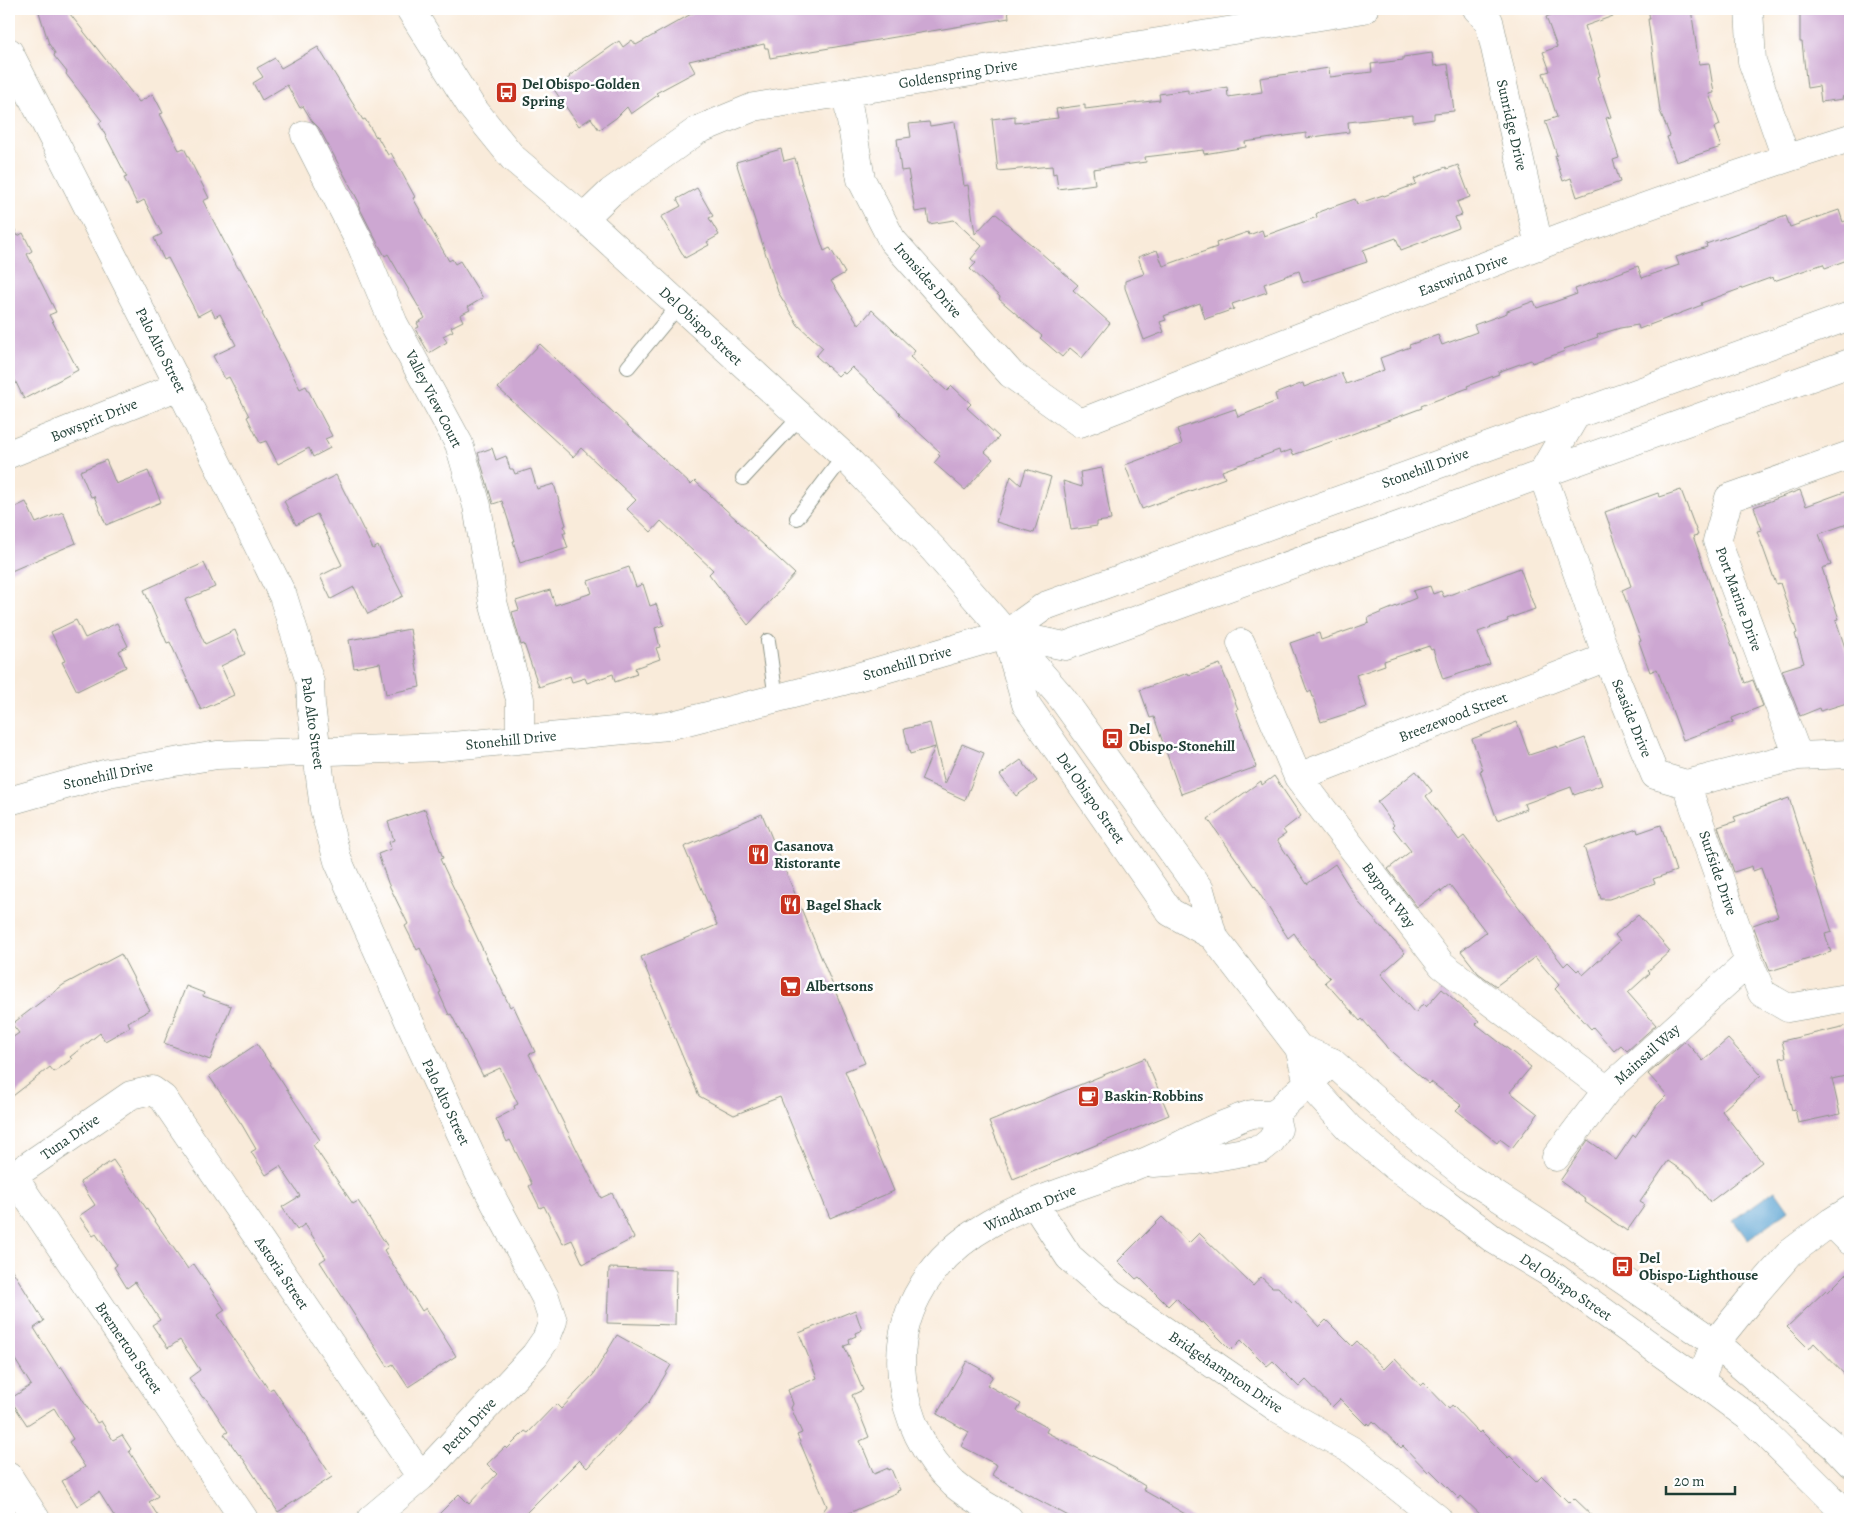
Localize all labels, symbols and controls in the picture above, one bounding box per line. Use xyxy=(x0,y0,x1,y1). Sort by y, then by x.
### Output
street label: Goldenspring Drive xyxy=(897,55,1019,93)
place label: Del Obispo-Golden Spring xyxy=(522,74,640,111)
street label: Sunridge Drive xyxy=(1492,77,1532,173)
bus stop icon: Del Obispo-Golden Spring xyxy=(494,81,518,105)
street label: Ironsides Drive xyxy=(890,238,967,322)
street label: Eastwind Drive xyxy=(1415,249,1511,301)
street label: Del Obispo Street xyxy=(655,282,747,370)
street label: Palo Alto Street xyxy=(131,304,191,396)
street label: Valley View Court xyxy=(400,346,467,451)
street label: Bowsprit Drive xyxy=(48,393,141,447)
street label: Stonehill Drive xyxy=(1379,443,1472,493)
street label: Port Marine Drive xyxy=(1711,544,1767,654)
street label: Stonehill Drive xyxy=(860,641,954,685)
street label: Palo Alto Street xyxy=(297,675,329,771)
street label: Seaside Drive xyxy=(1607,676,1657,760)
street label: Breezewood Street xyxy=(1396,687,1510,747)
place label: Del Obispo-Stonehill xyxy=(1129,719,1235,756)
street label: Stonehill Drive xyxy=(464,725,558,755)
bus stop icon: Del Obispo-Stonehill xyxy=(1101,726,1125,750)
street label: Del Obispo Street xyxy=(1052,748,1130,848)
street label: Stonehill Drive xyxy=(61,756,155,794)
street label: Surfside Drive xyxy=(1694,828,1742,918)
place label: Casanova Ristorante xyxy=(774,836,840,873)
restaurant icon: Casanova Ristorante xyxy=(746,843,770,867)
street label: Bayport Way xyxy=(1358,858,1421,932)
restaurant icon: Bagel Shack xyxy=(778,893,802,917)
place label: Bagel Shack xyxy=(806,895,881,915)
supermarket icon: Albertsons xyxy=(778,974,802,998)
place label: Albertsons xyxy=(805,976,873,996)
street label: Mainsail Way xyxy=(1610,1019,1684,1089)
street label: Palo Alto Street xyxy=(417,1055,475,1149)
cafe icon: Baskin-Robbins xyxy=(1076,1084,1100,1108)
place label: Baskin-Robbins xyxy=(1104,1086,1203,1106)
street label: Tuna Drive xyxy=(37,1109,104,1165)
street label: Windham Drive xyxy=(980,1180,1079,1237)
street label: Astoria Street xyxy=(250,1232,314,1313)
place label: Del Obispo-Lighthouse xyxy=(1639,1248,1758,1285)
street label: Del Obispo Street xyxy=(1516,1249,1616,1325)
bus stop icon: Del Obispo-Lighthouse xyxy=(1611,1255,1635,1279)
street label: Bremerton Street xyxy=(91,1298,167,1398)
street label: Bridgehampton Drive xyxy=(1165,1326,1287,1418)
street label: Perch Drive xyxy=(438,1393,501,1459)
scale bar xyxy=(1666,1463,1735,1495)
text: 20 m xyxy=(1674,1471,1705,1491)

